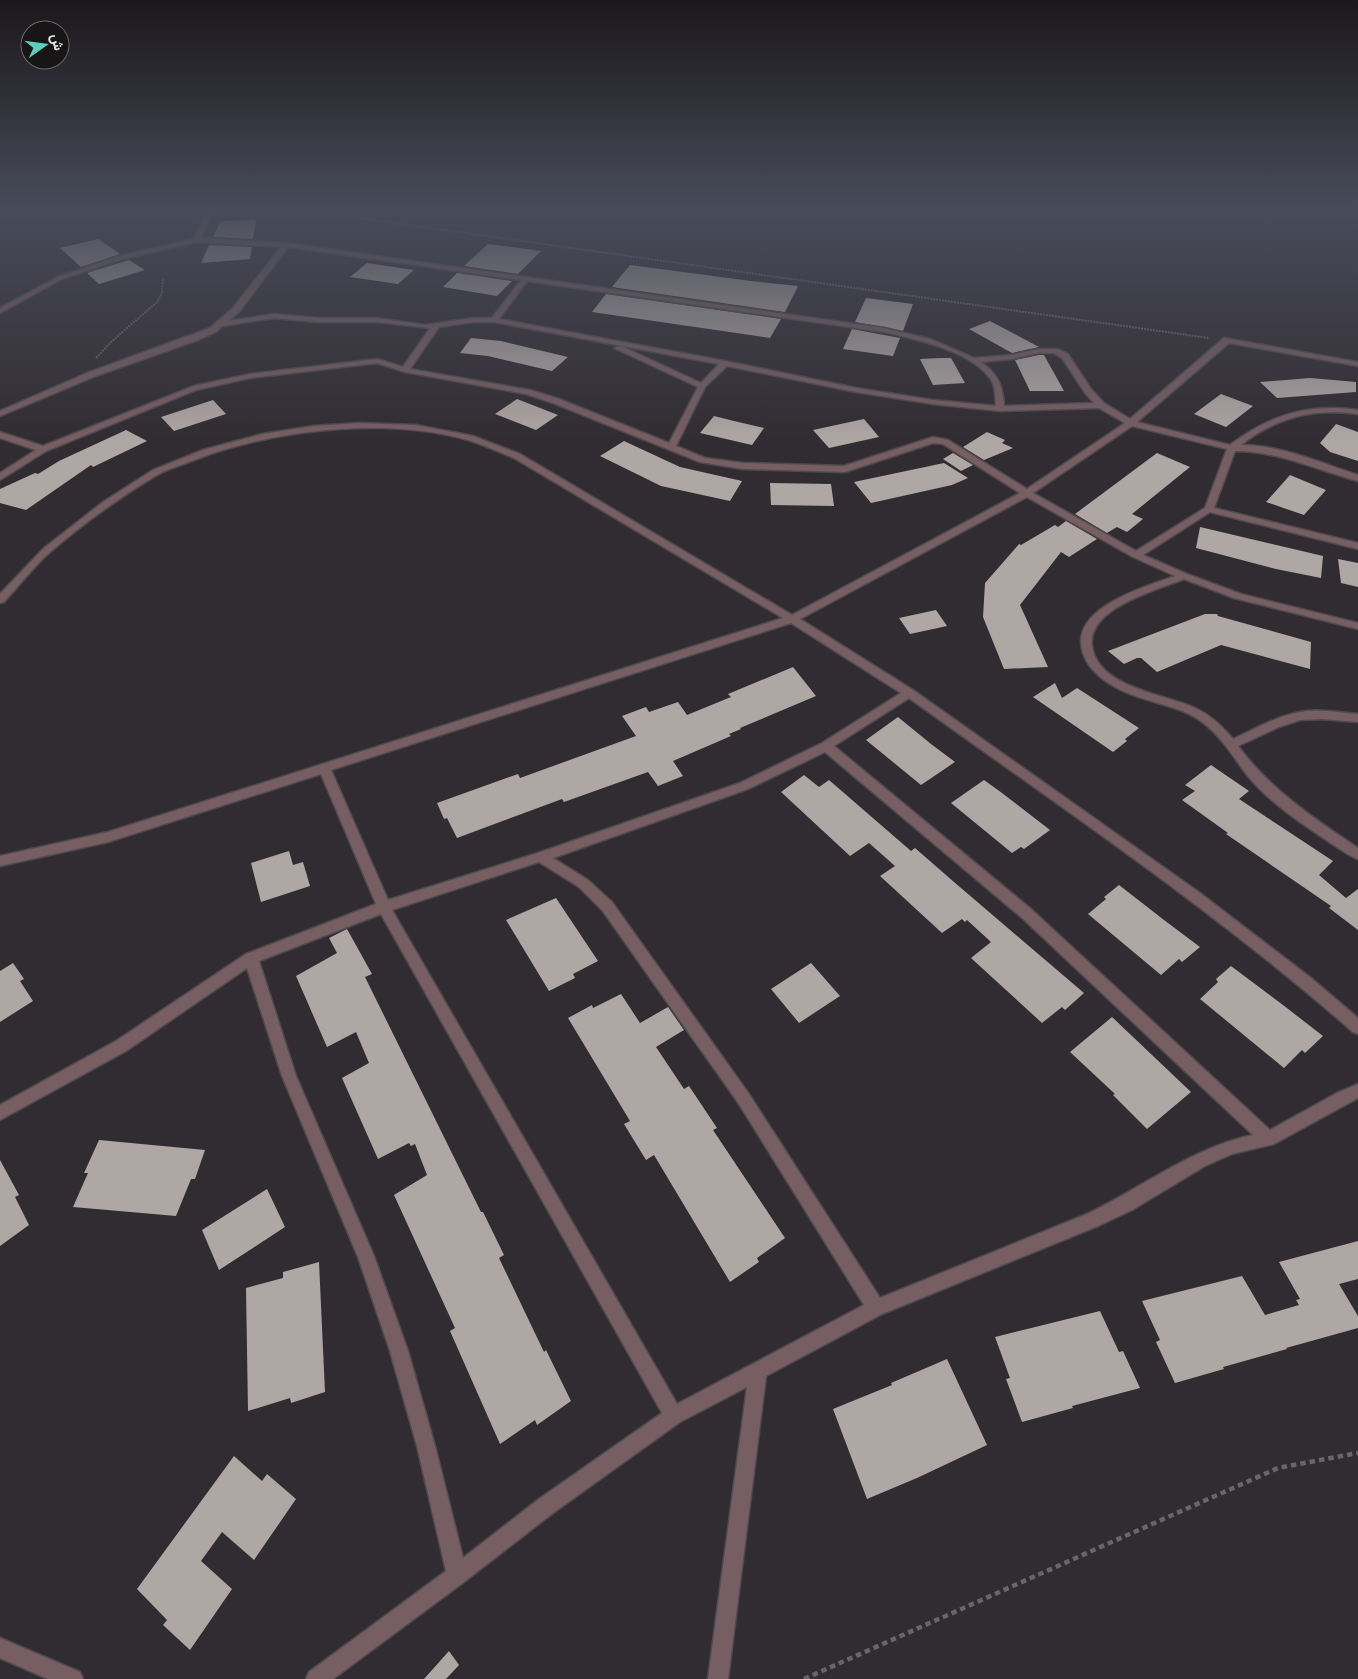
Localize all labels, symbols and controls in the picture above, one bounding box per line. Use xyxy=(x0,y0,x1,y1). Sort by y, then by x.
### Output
north arrow xyxy=(20,20,70,70)
text: ش xyxy=(47,32,68,52)

